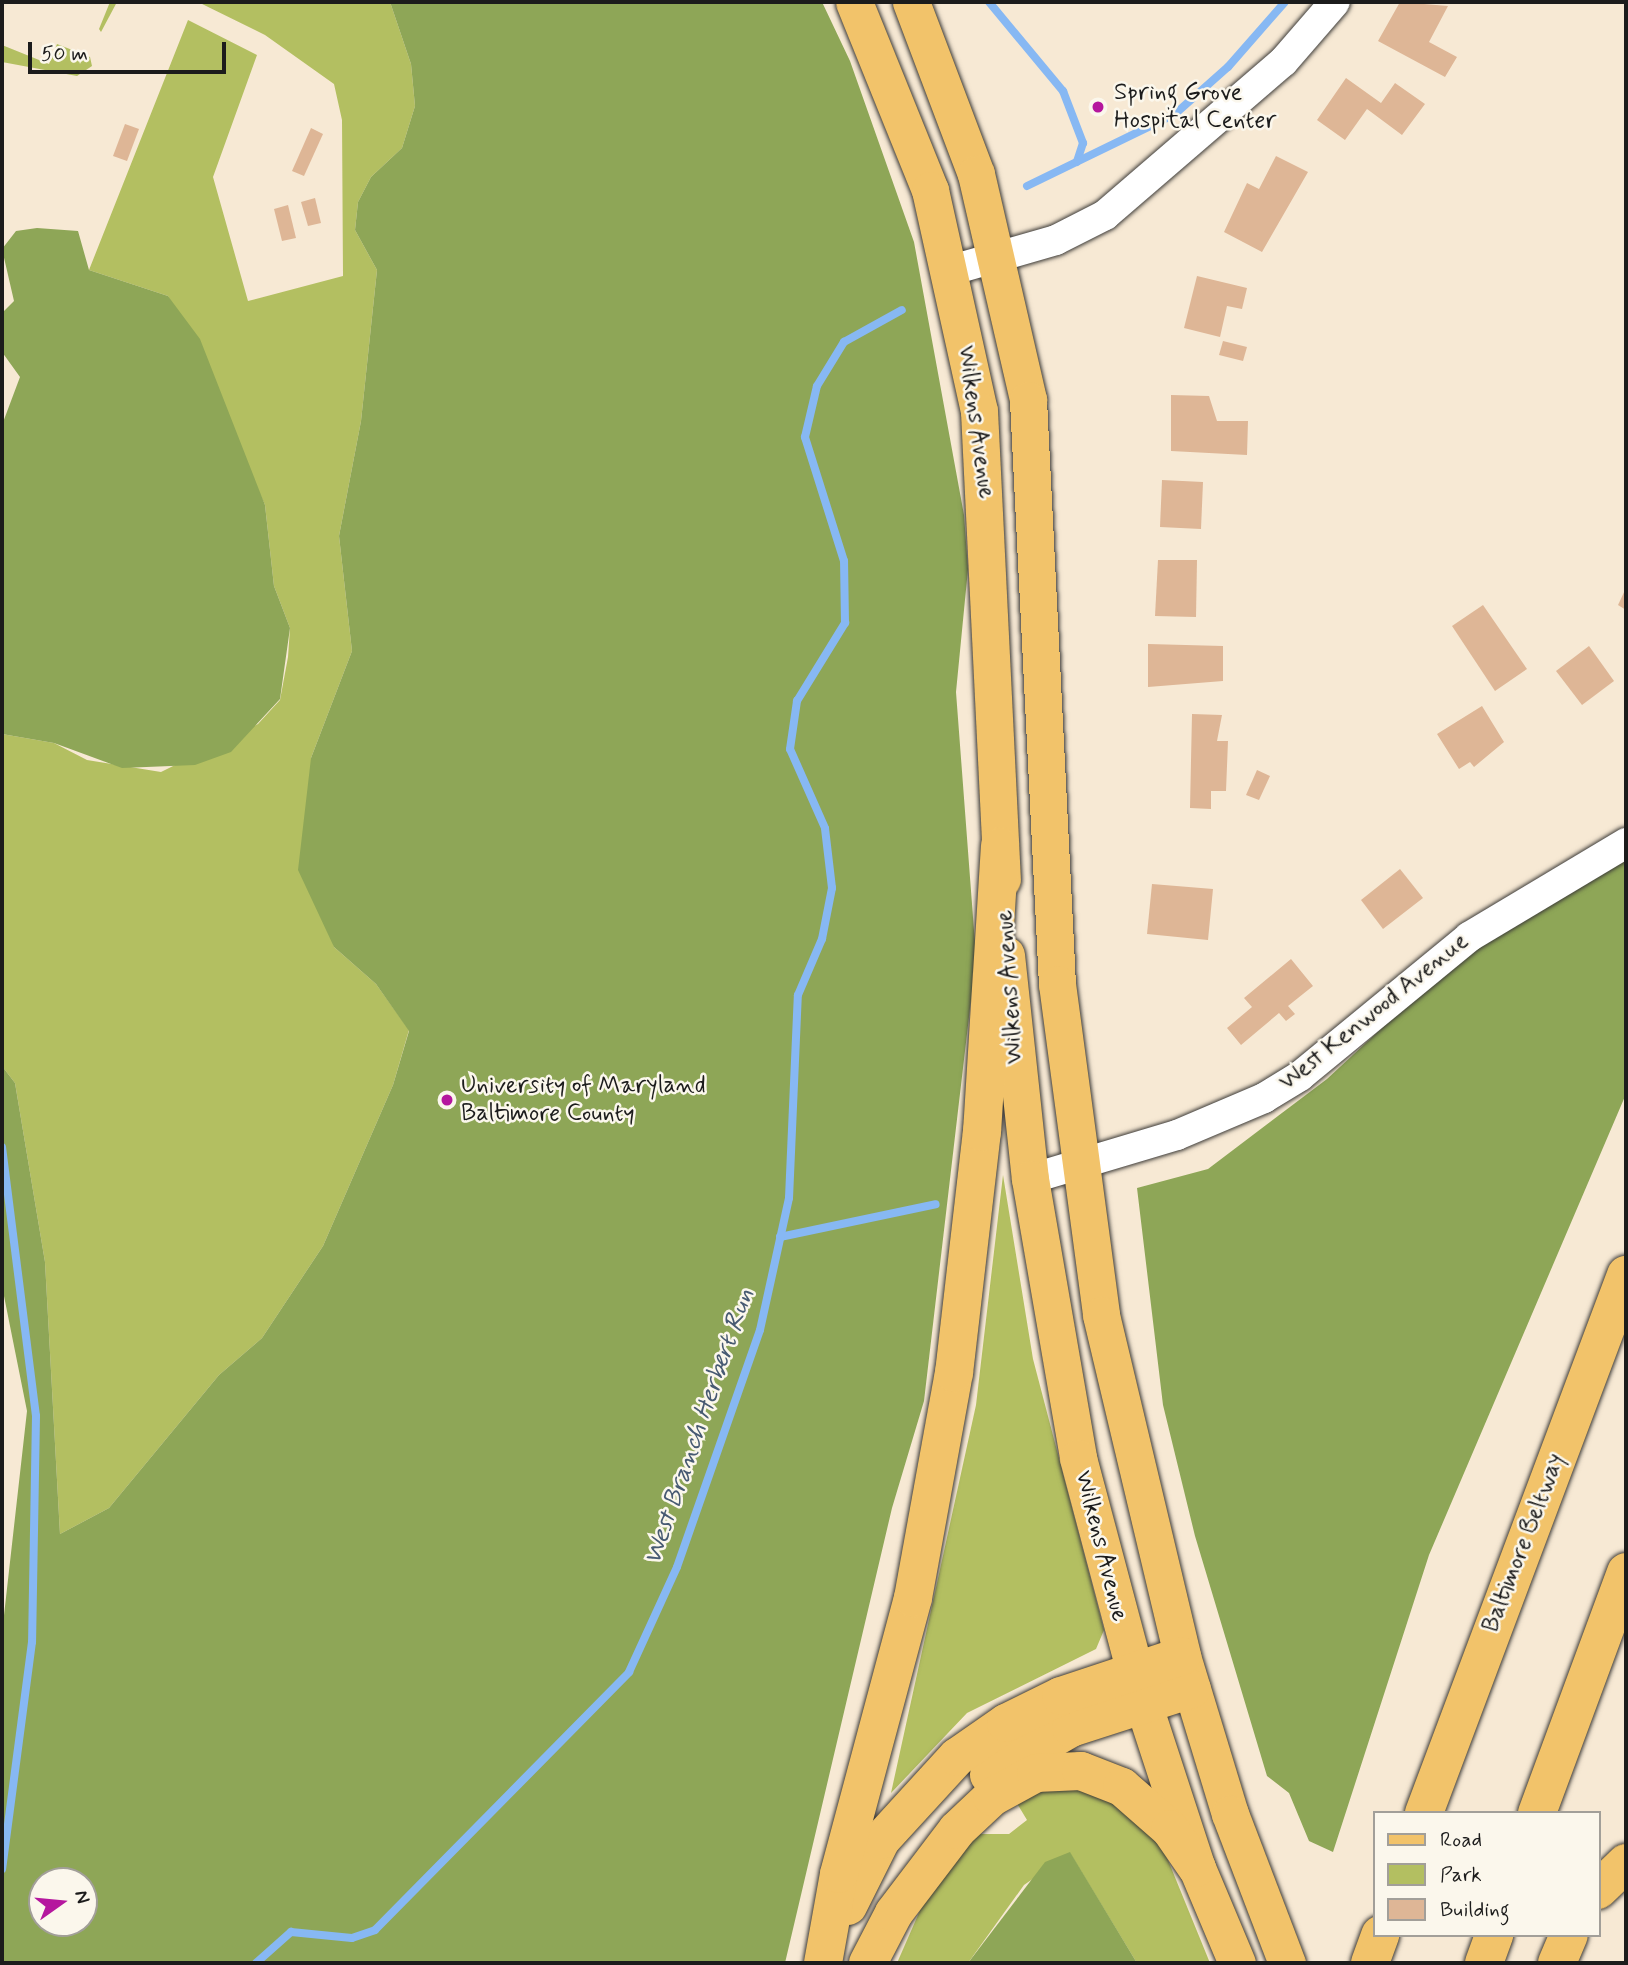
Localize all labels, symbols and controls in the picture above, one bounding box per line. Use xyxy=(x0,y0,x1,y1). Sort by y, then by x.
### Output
scale bar xyxy=(32,28,229,72)
text: 50 m xyxy=(41,40,88,68)
place label: Spring Grove Hospital Center xyxy=(1114,79,1281,135)
marker: Spring Grove Hospital Center xyxy=(1088,97,1108,117)
street label: Wilkens Avenue xyxy=(951,341,1001,503)
street label: Wilkens Avenue xyxy=(990,906,1030,1068)
street label: West Kenwood Avenue xyxy=(1276,929,1472,1095)
place label: University of Maryland Baltimore County xyxy=(461,1072,697,1128)
marker: University of Maryland Baltimore County xyxy=(439,1092,455,1108)
water label: West Branch Herbert Run xyxy=(638,1285,762,1569)
street label: Baltimore Beltway xyxy=(1476,1449,1572,1637)
street label: Wilkens Avenue xyxy=(1068,1465,1134,1627)
legend xyxy=(1372,1811,1600,1937)
text: Road xyxy=(1440,1826,1482,1854)
text: Park xyxy=(1440,1861,1482,1889)
north arrow xyxy=(28,1867,98,1937)
text: N xyxy=(68,1888,96,1906)
text: Building xyxy=(1440,1896,1510,1924)

